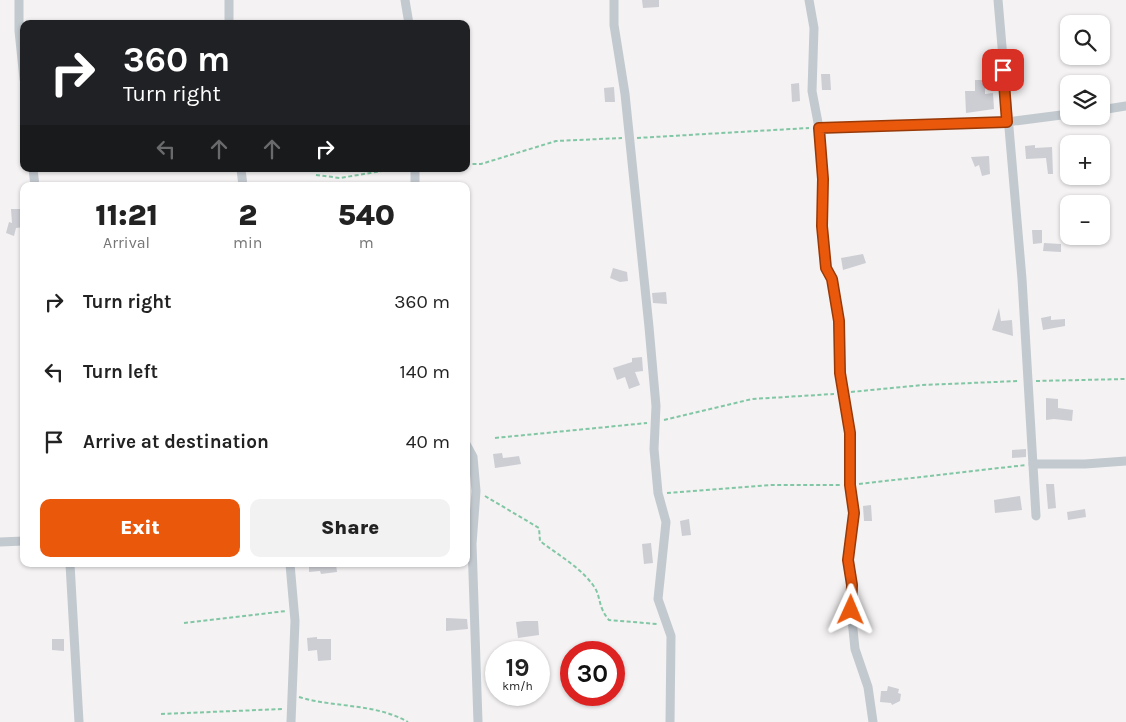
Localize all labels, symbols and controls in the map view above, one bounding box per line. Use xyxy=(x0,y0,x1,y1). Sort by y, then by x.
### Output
map controls xyxy=(1060,15,1110,245)
button: search xyxy=(1060,15,1110,65)
text: 360 m xyxy=(123,39,230,80)
icon: right xyxy=(40,40,105,105)
pin xyxy=(982,49,1024,91)
icon: arrive xyxy=(989,56,1017,84)
button: layers xyxy=(1060,75,1110,125)
text: Turn right xyxy=(123,81,221,107)
icon: left xyxy=(152,135,180,163)
icon: ahead xyxy=(205,135,233,163)
icon: ahead xyxy=(258,135,286,163)
icon: right xyxy=(311,135,339,163)
button: + xyxy=(1060,135,1110,185)
button: − xyxy=(1060,195,1110,245)
text: 11:21 xyxy=(95,197,158,233)
text: 2 xyxy=(238,197,257,233)
text: 540 xyxy=(338,197,395,233)
text: Arrival xyxy=(103,233,150,252)
text: min xyxy=(233,233,263,252)
text: m xyxy=(359,233,374,252)
icon: right xyxy=(40,288,68,316)
text: Turn right xyxy=(83,291,172,313)
text: 360 m xyxy=(394,291,450,313)
icon: left xyxy=(40,358,68,386)
text: Turn left xyxy=(83,361,158,383)
text: 140 m xyxy=(400,361,450,383)
icon: arrive xyxy=(40,428,68,456)
text: Arrive at destination xyxy=(83,431,269,453)
text: 40 m xyxy=(406,431,450,453)
button: Exit xyxy=(40,499,240,557)
button: Share xyxy=(250,499,450,557)
position arrow xyxy=(824,583,876,635)
speed limit sign: 30 xyxy=(560,641,625,706)
text: 19 xyxy=(505,653,530,682)
text: km/h xyxy=(502,679,533,693)

